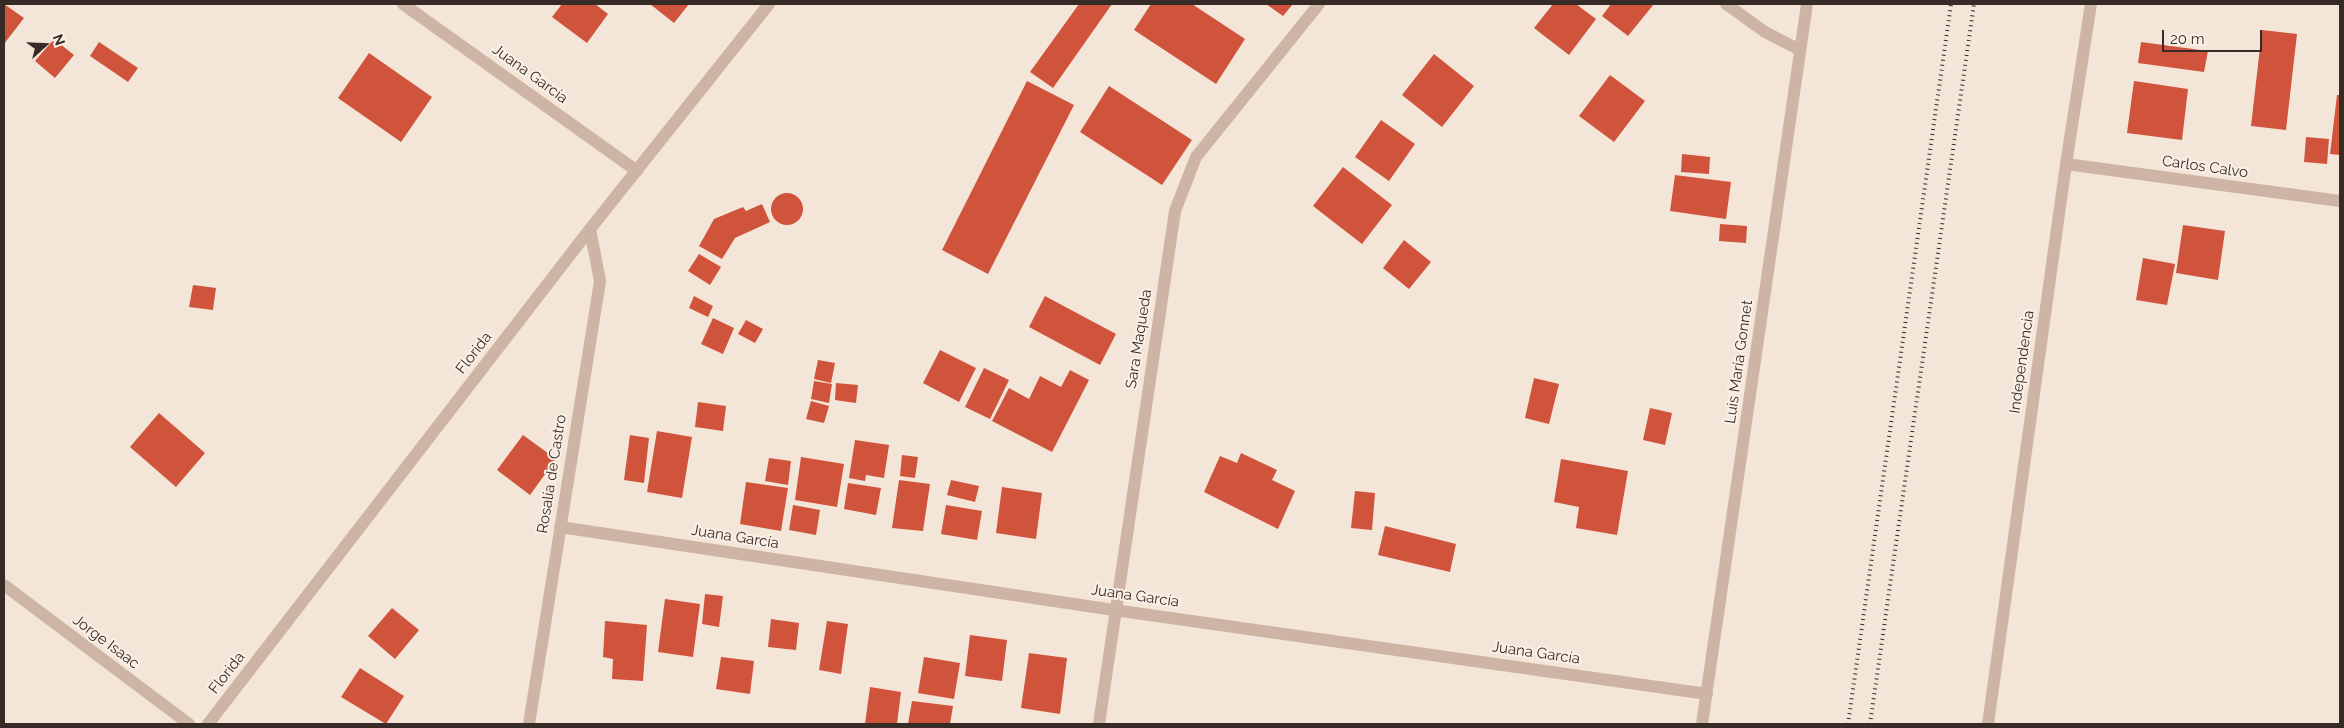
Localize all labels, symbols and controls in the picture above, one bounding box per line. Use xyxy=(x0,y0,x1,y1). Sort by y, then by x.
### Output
north arrow xyxy=(20,20,70,70)
scale bar xyxy=(2164,20,2264,52)
text: 20 m xyxy=(2170,30,2205,48)
text: N xyxy=(50,32,68,48)
street label: Juana García xyxy=(489,41,571,107)
street label: Carlos Calvo xyxy=(2161,152,2249,182)
street label: Sara Maqueda xyxy=(1122,288,1156,390)
street label: Luis María Gonnet xyxy=(1721,299,1757,425)
street label: Independencia xyxy=(2006,309,2038,415)
street label: Florida xyxy=(452,329,496,377)
street label: Rosalía de Castro xyxy=(534,413,570,535)
street label: Juana García xyxy=(690,521,780,553)
street label: Juana García xyxy=(1090,581,1180,611)
street label: Jorge Isaac xyxy=(69,611,143,673)
street label: Juana García xyxy=(1491,638,1581,668)
street label: Florida xyxy=(205,649,249,697)

